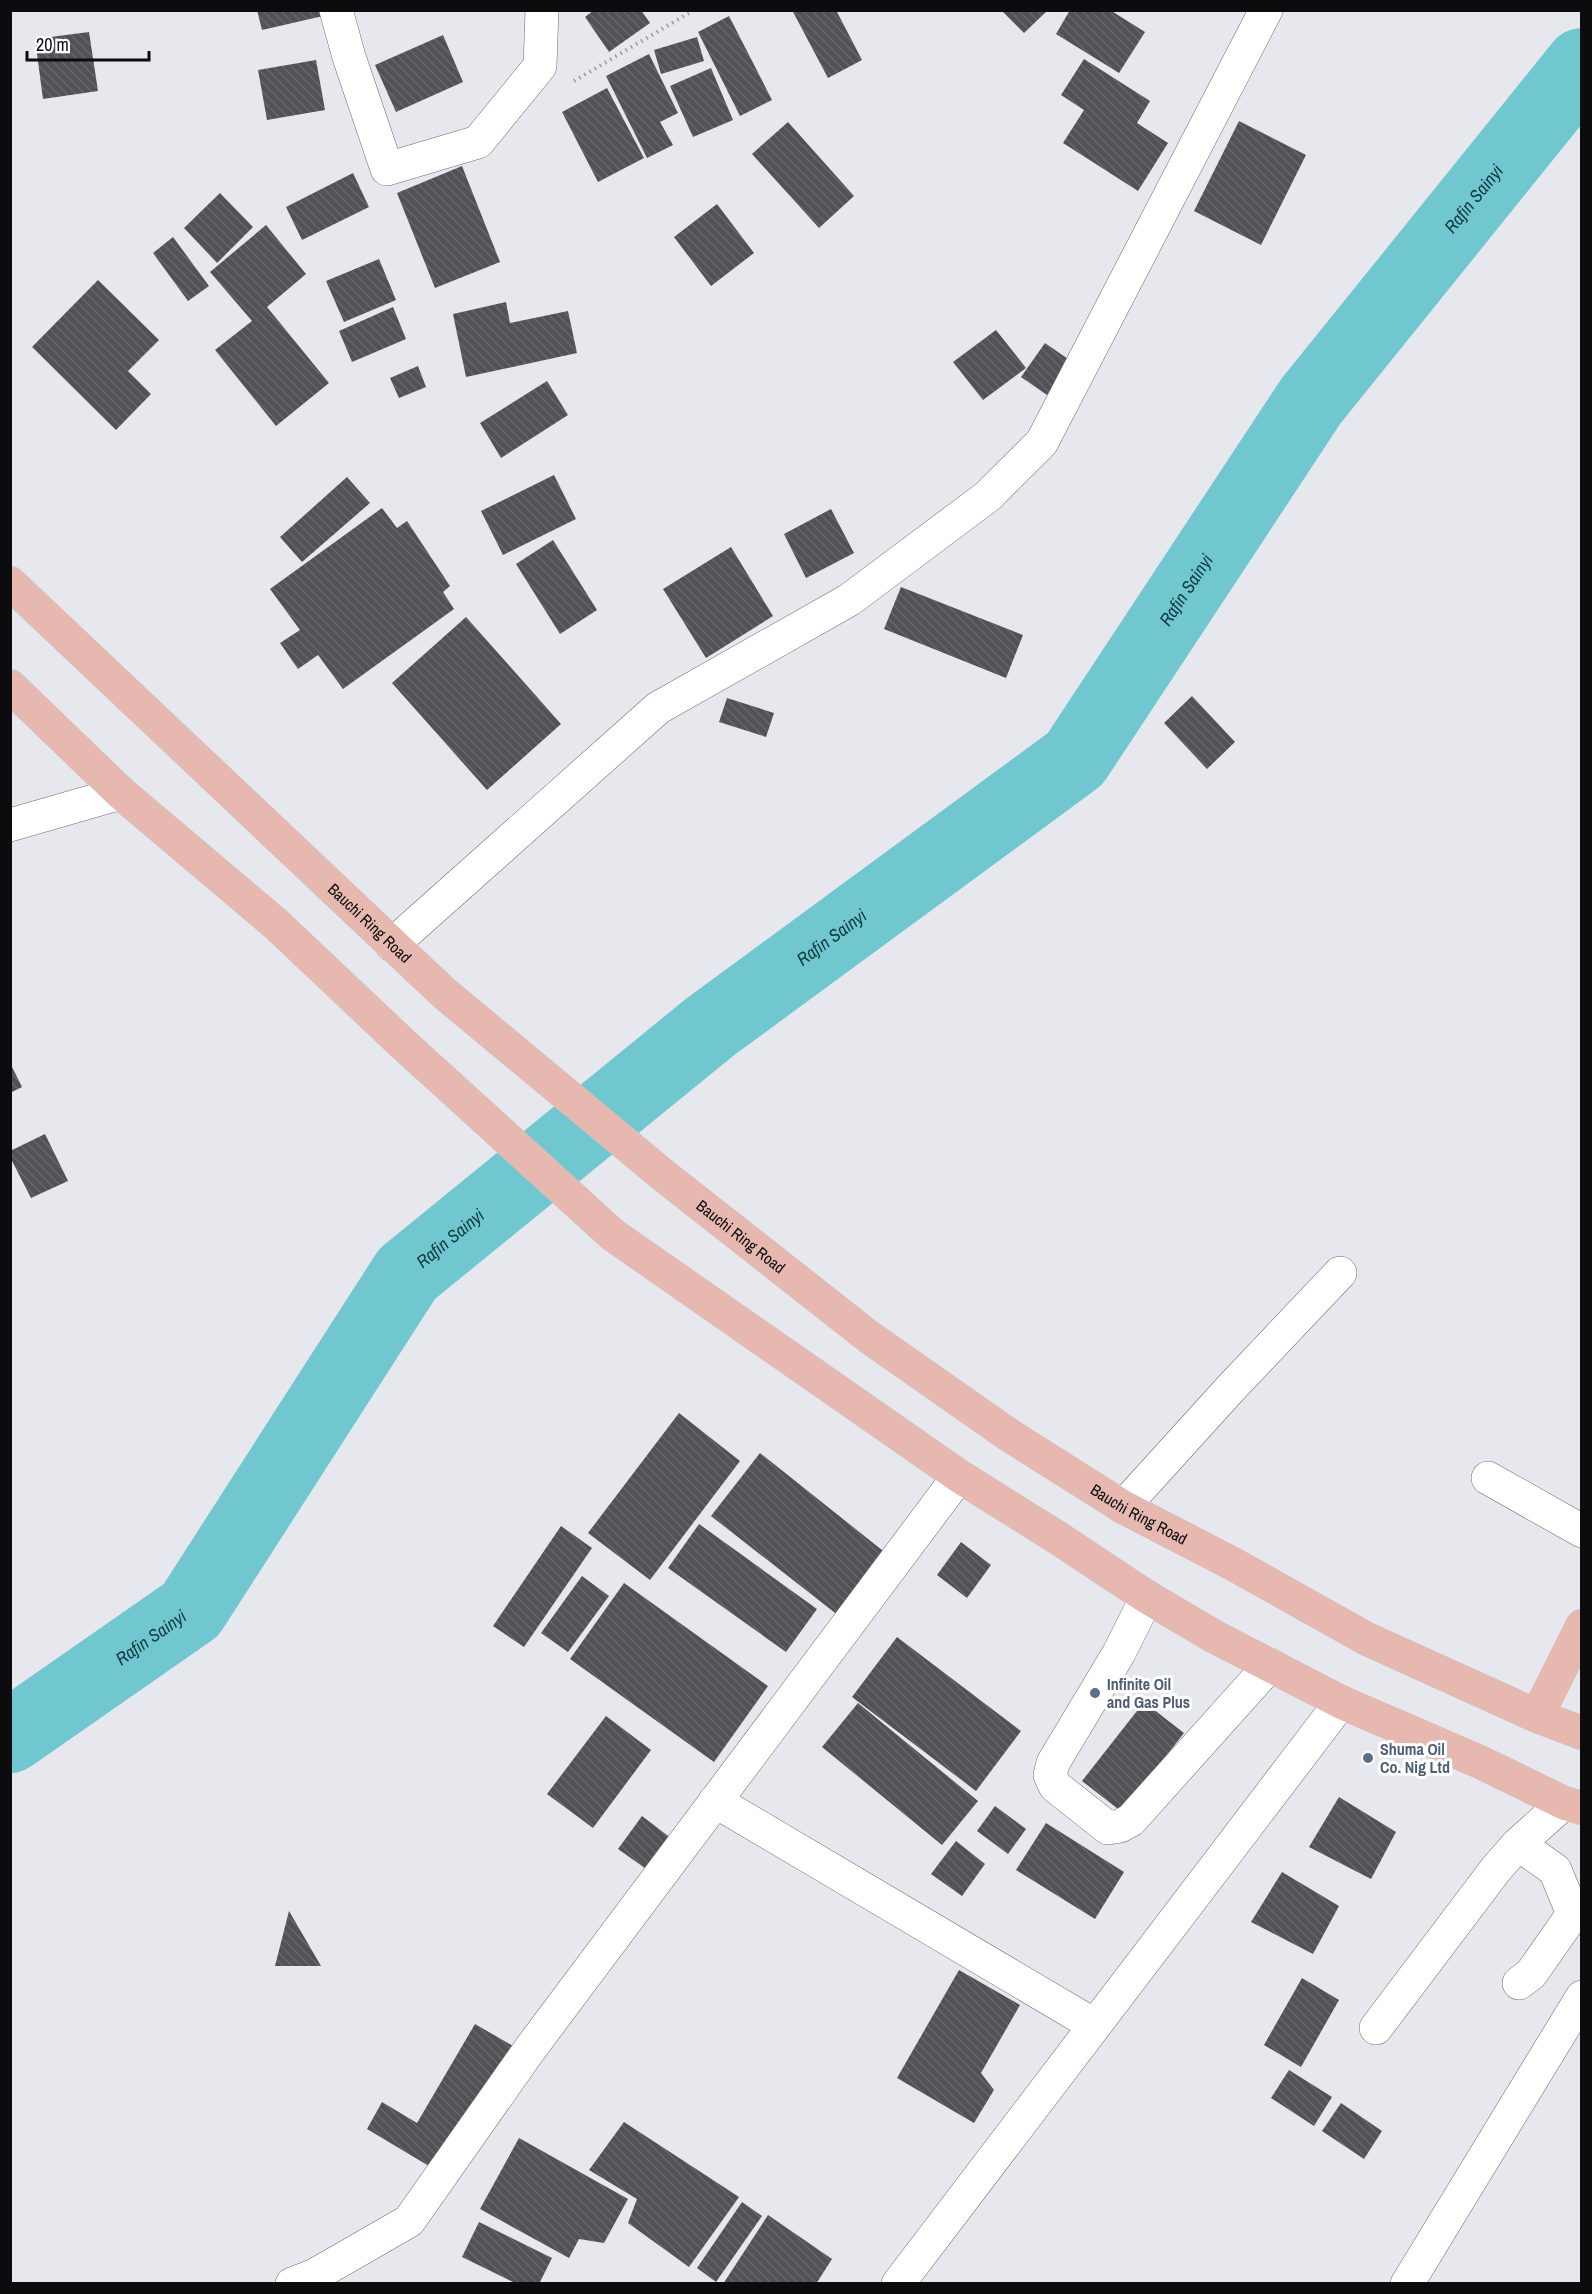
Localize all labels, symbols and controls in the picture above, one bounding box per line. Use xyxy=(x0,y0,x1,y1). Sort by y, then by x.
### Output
scale bar xyxy=(27,24,148,62)
text: 20 m xyxy=(36,32,69,57)
water label: Rafin Sainyi xyxy=(1438,159,1509,238)
water label: Rafin Sainyi xyxy=(1153,549,1219,631)
street label: Bauchi Ring Road xyxy=(323,878,416,968)
water label: Rafin Sainyi xyxy=(791,903,872,971)
street label: Bauchi Ring Road xyxy=(692,1195,790,1278)
water label: Rafin Sainyi xyxy=(411,1203,490,1274)
street label: Bauchi Ring Road xyxy=(1086,1478,1191,1549)
water label: Rafin Sainyi xyxy=(110,1604,191,1671)
place label: Infinite Oil and Gas Plus xyxy=(1107,1673,1190,1713)
marker: Infinite Oil and Gas Plus xyxy=(1088,1686,1102,1700)
place label: Shuma Oil Co. Nig Ltd xyxy=(1380,1738,1450,1778)
marker: Shuma Oil Co. Nig Ltd xyxy=(1361,1751,1375,1765)

